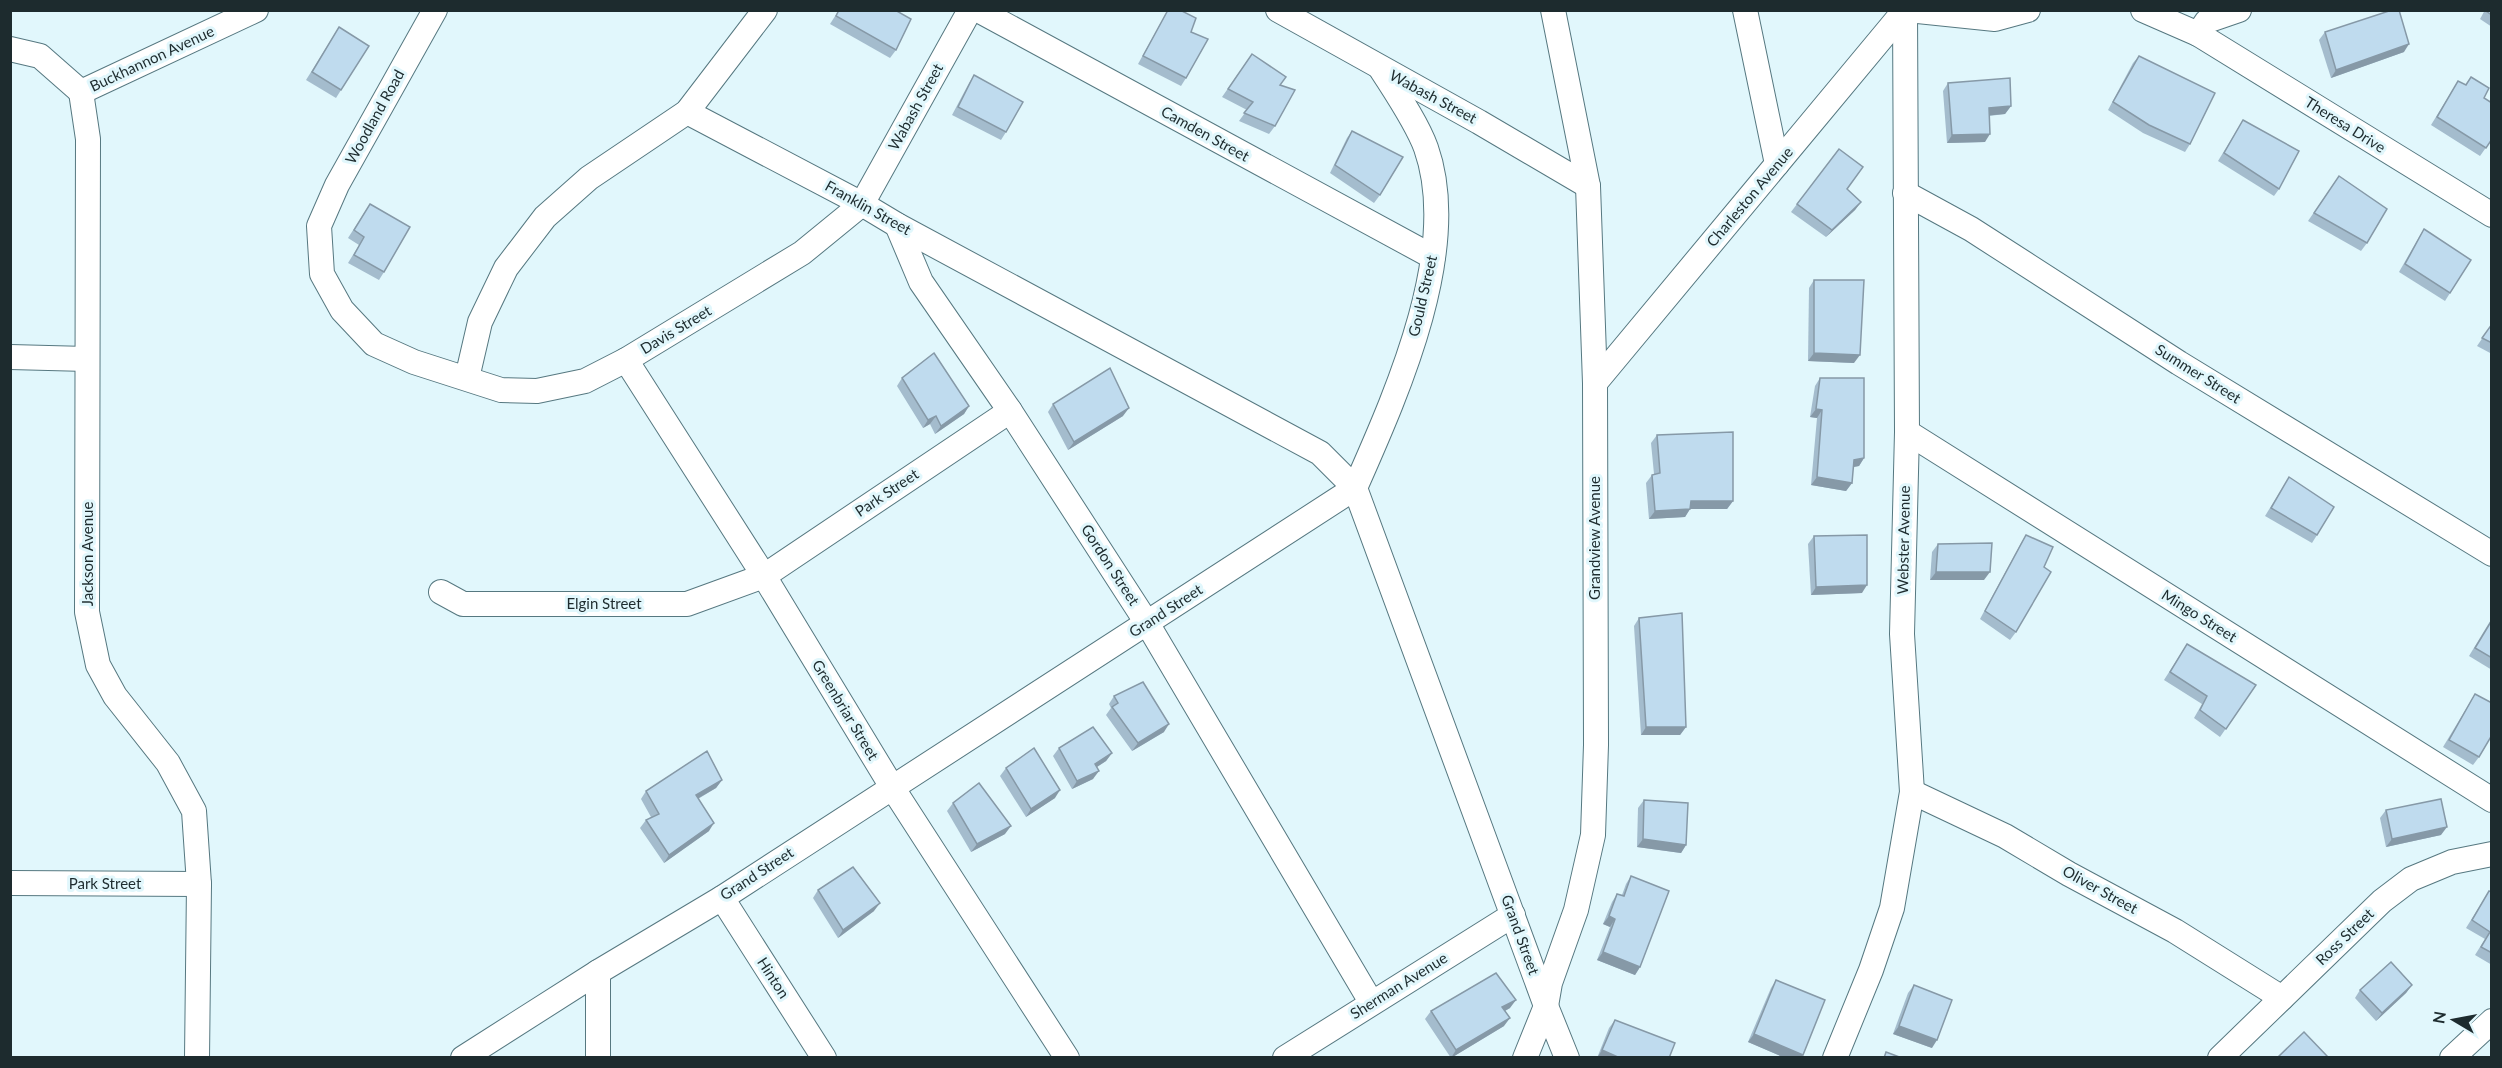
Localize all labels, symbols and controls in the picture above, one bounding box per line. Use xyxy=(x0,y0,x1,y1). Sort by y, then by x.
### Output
street label: Buckhannon Avenue xyxy=(87,21,217,95)
street label: Wabash Street xyxy=(884,60,947,153)
street label: Woodland Road xyxy=(341,66,407,167)
street label: Wabash Street xyxy=(1387,66,1481,127)
street label: Theresa Drive xyxy=(2302,92,2389,156)
street label: Camden Street xyxy=(1158,102,1253,165)
street label: Charleston Avenue xyxy=(1702,143,1796,250)
street label: Franklin Street xyxy=(822,176,915,238)
street label: Gould Street xyxy=(1404,253,1440,338)
street label: Davis Street xyxy=(637,301,715,357)
street label: Summer Street xyxy=(2152,340,2245,407)
street label: Park Street xyxy=(851,464,922,520)
street label: Grandview Avenue xyxy=(1585,476,1603,600)
street label: Webster Avenue xyxy=(1893,485,1913,595)
street label: Jackson Avenue xyxy=(78,502,96,606)
street label: Gordon Street xyxy=(1078,520,1144,609)
street label: Grand Street xyxy=(1125,579,1206,641)
street label: Mingo Street xyxy=(2159,585,2241,646)
street label: Elgin Street xyxy=(566,594,642,612)
street label: Greenbriar Street xyxy=(809,656,883,763)
street label: Grand Street xyxy=(716,842,797,904)
street label: Oliver Street xyxy=(2060,861,2142,917)
street label: Park Street xyxy=(69,874,142,892)
street label: Grand Street xyxy=(1498,892,1544,978)
street label: Ross Street xyxy=(2312,904,2378,968)
street label: Sherman Avenue xyxy=(1347,948,1450,1022)
street label: Hinton xyxy=(754,954,794,1001)
north arrow xyxy=(2424,990,2484,1050)
text: N xyxy=(2428,1010,2449,1025)

